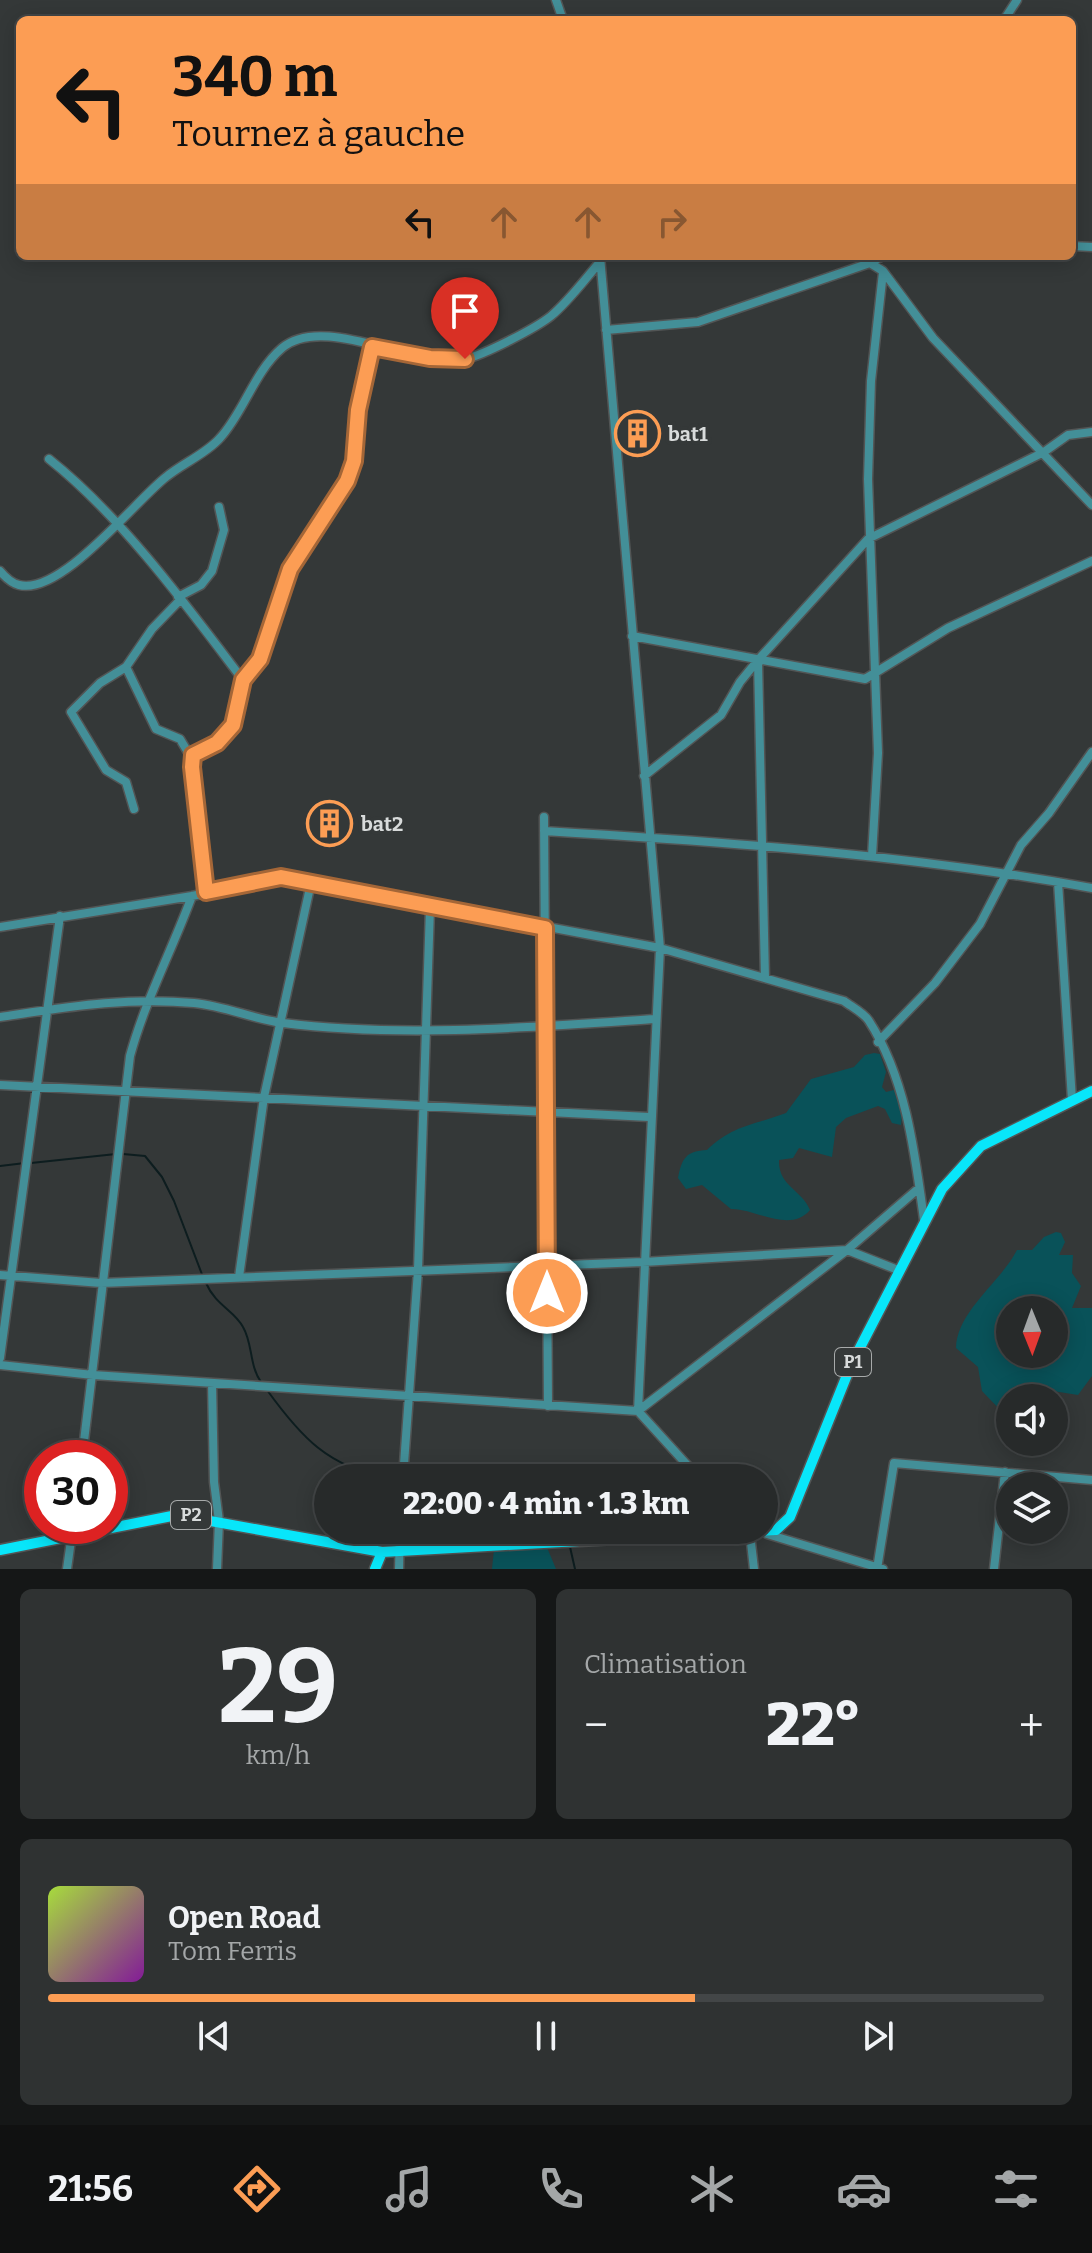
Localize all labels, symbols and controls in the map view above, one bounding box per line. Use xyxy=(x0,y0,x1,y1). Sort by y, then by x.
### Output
text: 340 m xyxy=(172,44,337,111)
icon: left xyxy=(40,48,144,152)
text: Tournez à gauche xyxy=(172,112,465,156)
icon: left xyxy=(398,200,442,244)
icon: ahead xyxy=(482,200,526,244)
icon: ahead xyxy=(566,200,610,244)
icon: right xyxy=(650,200,694,244)
pin xyxy=(431,277,499,359)
icon: arrive xyxy=(443,289,487,333)
building icon: bat1 xyxy=(613,410,661,458)
place label: bat1 xyxy=(668,422,708,446)
building icon: bat2 xyxy=(306,800,354,848)
place label: bat2 xyxy=(361,812,403,836)
position arrow xyxy=(505,1251,589,1335)
north arrow xyxy=(996,1296,1068,1368)
map controls xyxy=(996,1296,1068,1544)
road number: P1 xyxy=(835,1348,871,1376)
button: sound xyxy=(996,1384,1068,1456)
speed limit sign: 30 xyxy=(24,1440,128,1544)
button: layers xyxy=(996,1472,1068,1544)
text: 22:00 · 4 min · 1.3 km xyxy=(403,1486,689,1522)
road number: P2 xyxy=(171,1501,211,1529)
text: 29 xyxy=(218,1625,338,1750)
text: Climatisation xyxy=(584,1649,747,1680)
text: 22° xyxy=(766,1689,861,1761)
text: − xyxy=(584,1699,608,1752)
text: + xyxy=(1019,1699,1044,1752)
text: km/h xyxy=(246,1740,310,1771)
text: Open Road xyxy=(168,1900,321,1936)
text: Tom Ferris xyxy=(168,1936,297,1967)
icon: previous xyxy=(192,2014,236,2058)
icon: pause xyxy=(524,2014,568,2058)
icon: next xyxy=(856,2014,900,2058)
icon: directions xyxy=(229,2161,285,2217)
icon: music xyxy=(381,2161,437,2217)
icon: phone xyxy=(533,2161,589,2217)
icon: climate xyxy=(684,2161,740,2217)
icon: car xyxy=(836,2161,892,2217)
icon: filters xyxy=(988,2161,1044,2217)
text: 21:56 xyxy=(48,2167,133,2211)

